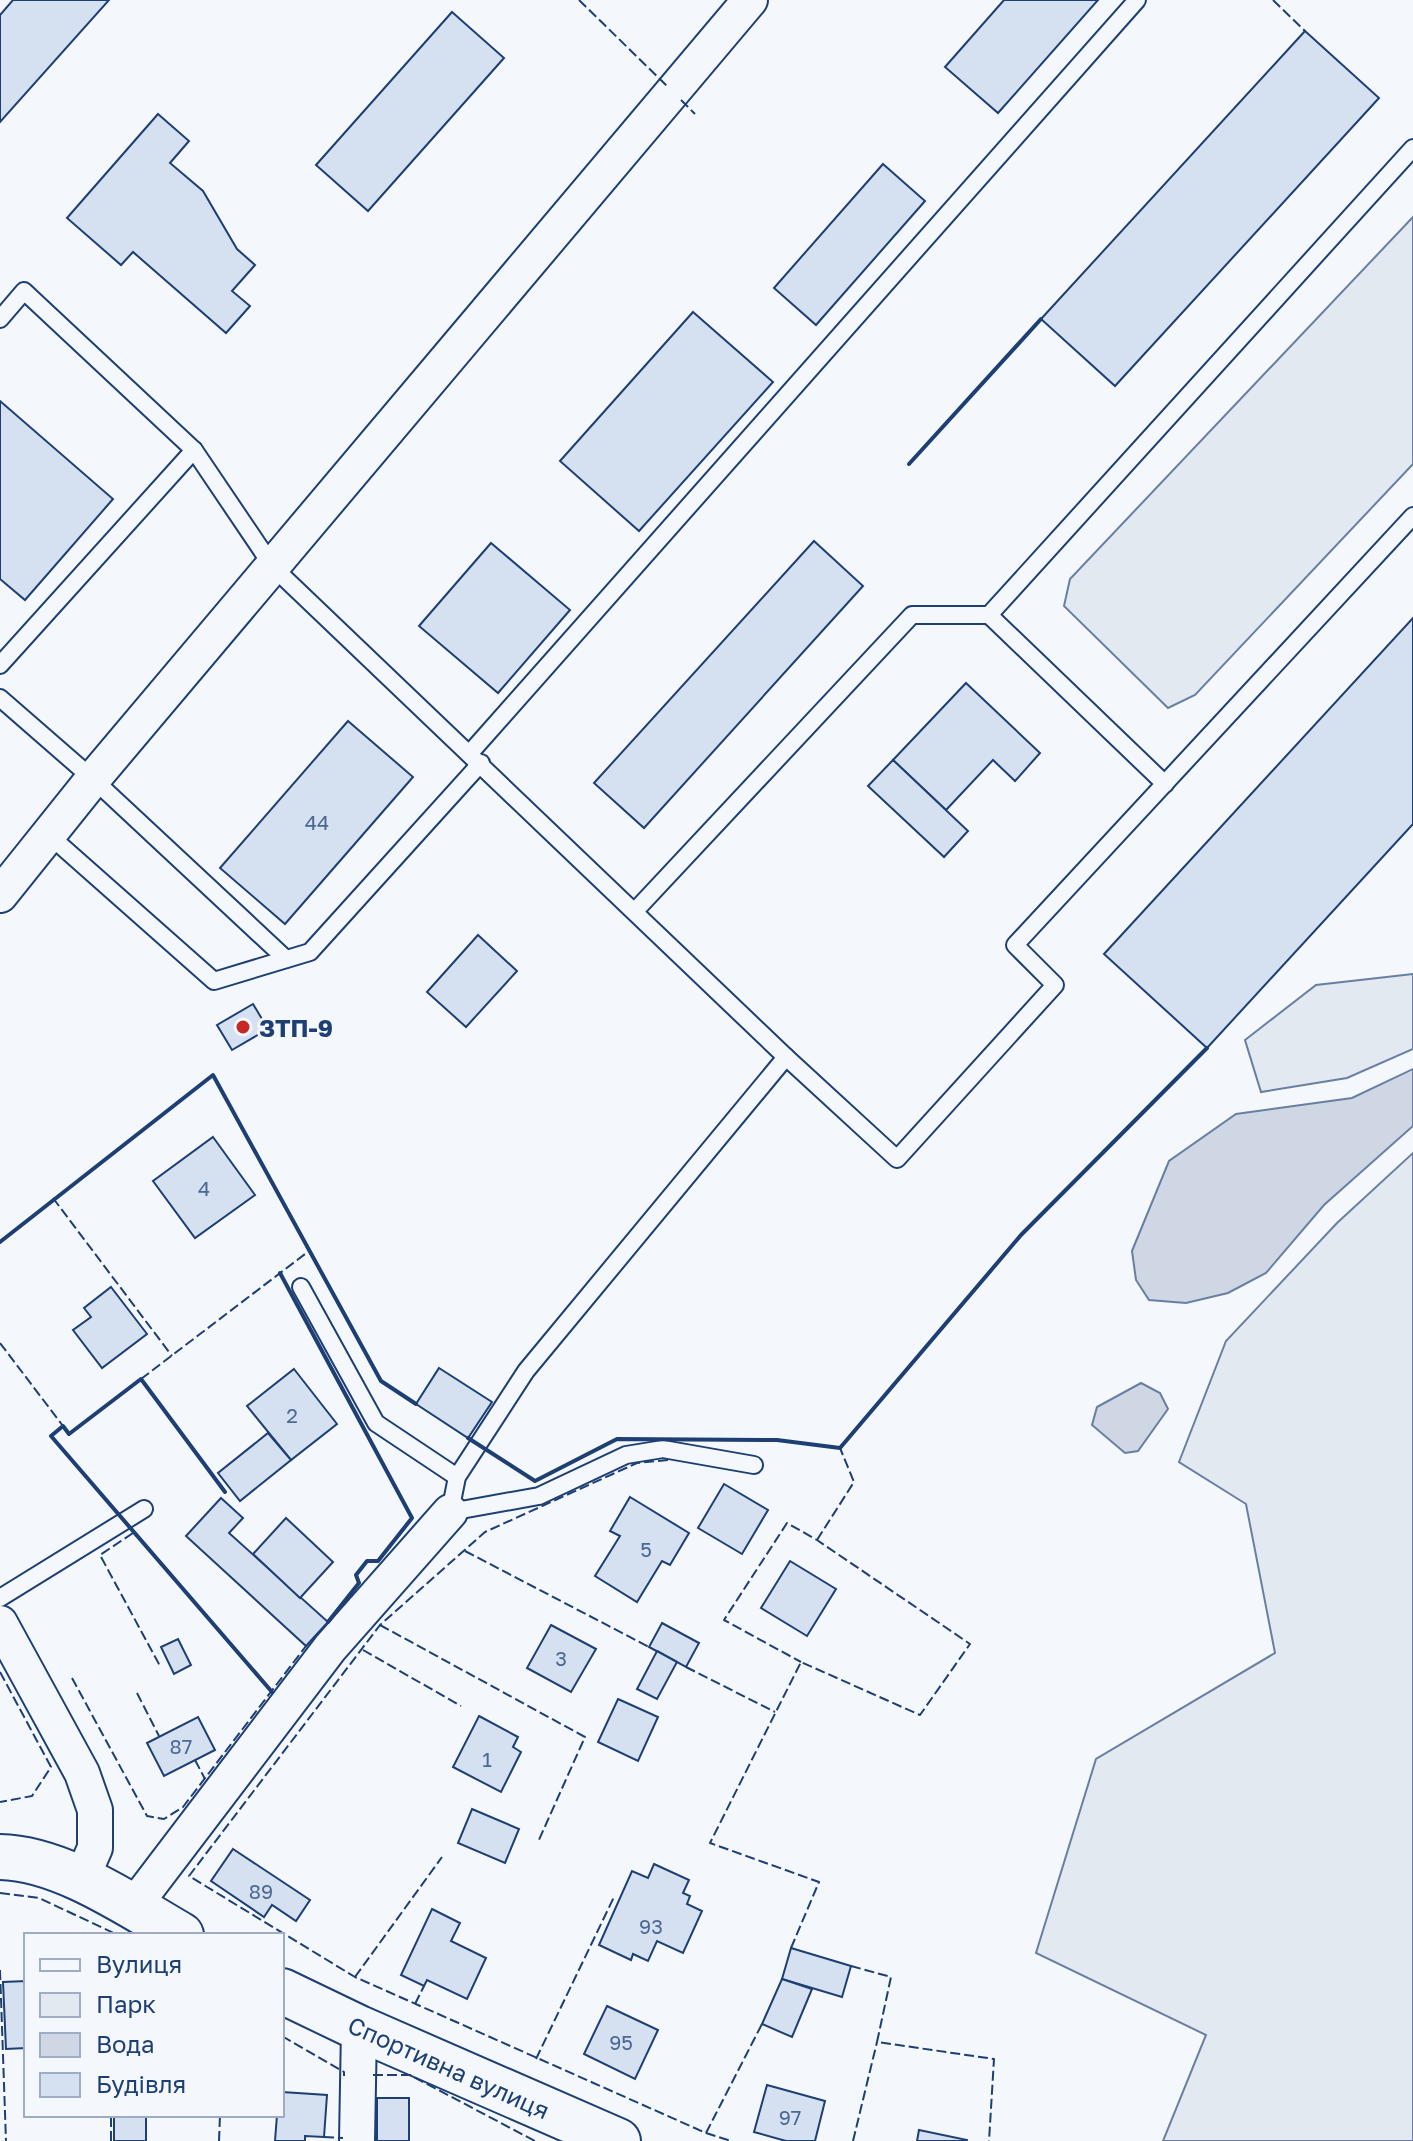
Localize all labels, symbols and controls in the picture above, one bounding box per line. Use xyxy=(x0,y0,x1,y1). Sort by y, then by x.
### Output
house number: 44 xyxy=(305,810,329,834)
place label: ЗТП-9 xyxy=(259,1013,333,1042)
marker: ЗТП-9 xyxy=(234,1018,252,1036)
house number: 4 xyxy=(198,1176,210,1200)
house number: 2 xyxy=(286,1403,298,1427)
house number: 5 xyxy=(640,1537,652,1561)
house number: 3 xyxy=(555,1646,567,1670)
house number: 87 xyxy=(170,1734,192,1758)
house number: 1 xyxy=(482,1747,492,1771)
house number: 89 xyxy=(249,1879,273,1903)
house number: 93 xyxy=(639,1914,663,1938)
legend xyxy=(24,1933,284,2117)
text: Вулиця xyxy=(96,1949,182,1978)
text: Парк xyxy=(96,1989,156,2018)
street label: Спортивна вулиця xyxy=(344,2010,554,2124)
text: Вода xyxy=(96,2029,155,2058)
house number: 95 xyxy=(609,2030,633,2054)
text: Будівля xyxy=(96,2069,186,2098)
house number: 97 xyxy=(779,2105,801,2129)

